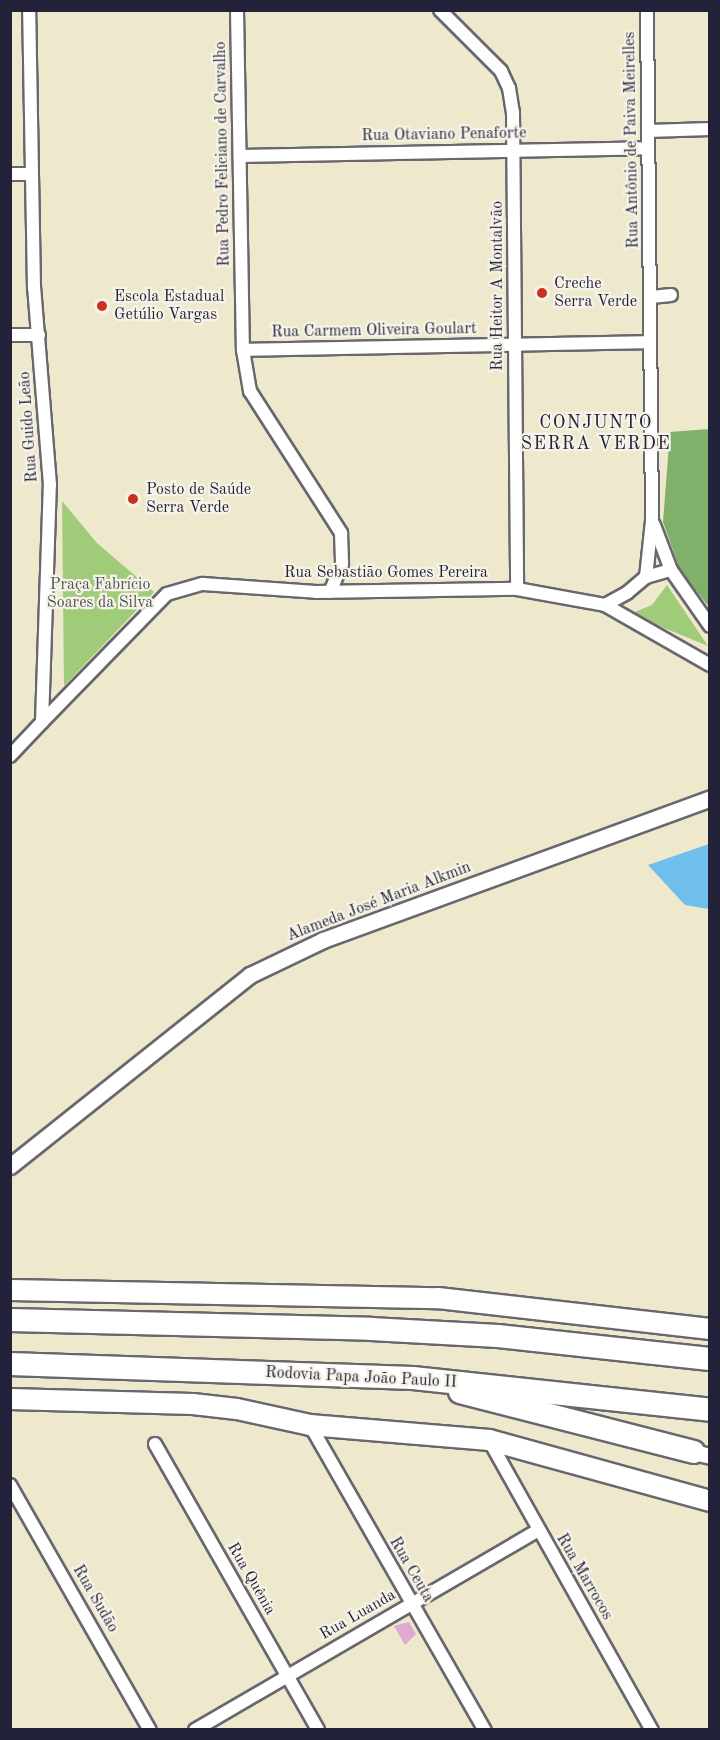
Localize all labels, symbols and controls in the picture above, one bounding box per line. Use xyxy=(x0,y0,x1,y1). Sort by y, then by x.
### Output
street label: Rua Antônio de Paiva Meirelles xyxy=(621,31,643,249)
street label: Rua Pedro Feliciano de Carvalho xyxy=(211,41,235,267)
street label: Rua Otaviano Penaforte xyxy=(361,124,527,146)
street label: Rua Heitor A Montalvão xyxy=(488,201,508,371)
place label: Creche Serra Verde xyxy=(554,274,637,312)
marker: Creche Serra Verde xyxy=(535,286,549,300)
place label: Escola Estadual Getúlio Vargas xyxy=(114,287,224,325)
marker: Escola Estadual Getúlio Vargas xyxy=(95,299,109,313)
street label: Rua Carmem Oliveira Goulart xyxy=(271,320,477,342)
street label: Rua Guido Leão xyxy=(16,371,42,483)
district label: CONJUNTO SERRA VERDE xyxy=(521,413,671,456)
place label: Posto de Saúde Serra Verde xyxy=(146,480,251,518)
marker: Posto de Saúde Serra Verde xyxy=(124,490,142,508)
street label: Rua Sebastião Gomes Pereira xyxy=(284,563,488,583)
park label: Praça Fabrício Soares da Silva xyxy=(47,575,153,613)
street label: Alameda José Maria Alkmin xyxy=(284,858,474,946)
street label: Rodovia Papa João Paulo II xyxy=(265,1363,457,1393)
street label: Rua Marrocos xyxy=(552,1530,616,1624)
street label: Rua Ceuta xyxy=(385,1534,437,1606)
street label: Rua Quênia xyxy=(223,1539,279,1619)
street label: Rua Sudão xyxy=(68,1562,122,1636)
street label: Rua Luanda xyxy=(317,1586,399,1644)

